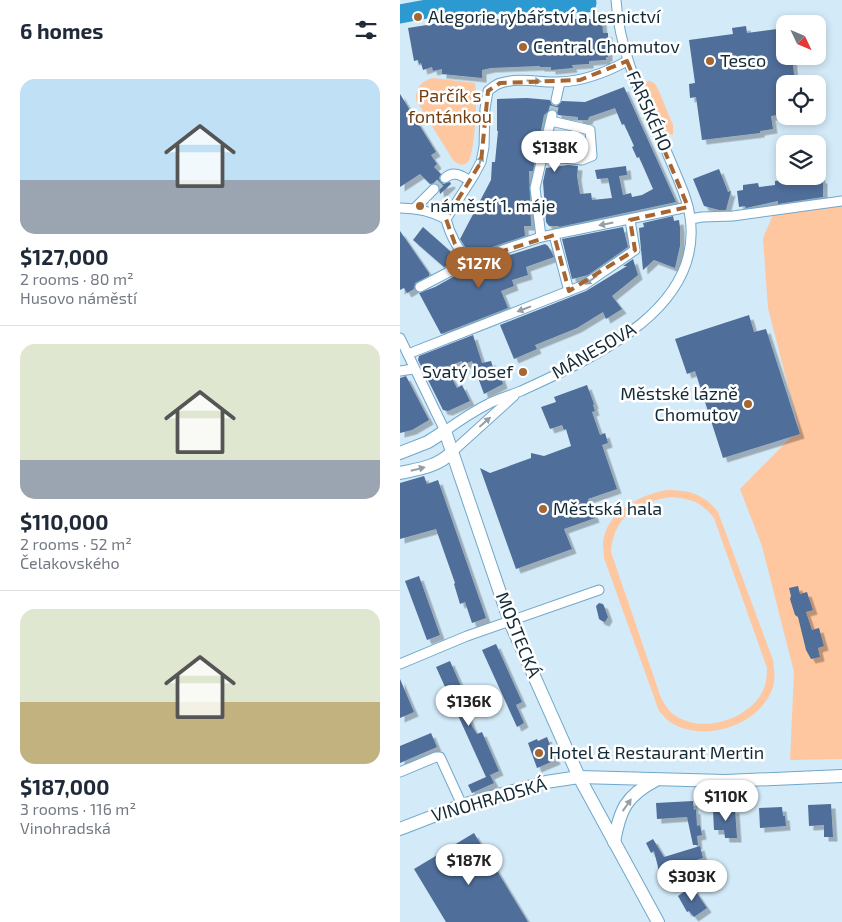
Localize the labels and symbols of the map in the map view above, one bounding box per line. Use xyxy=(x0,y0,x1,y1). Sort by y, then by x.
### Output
place label: Alegorie rybářství a lesnictví xyxy=(428,5,661,27)
marker: Alegorie rybářství a lesnictví xyxy=(412,11,424,23)
north arrow xyxy=(776,15,826,65)
place label: Central Chomutov xyxy=(533,35,680,57)
marker: Central Chomutov xyxy=(517,41,529,53)
place label: Tesco xyxy=(720,49,766,71)
marker: Tesco xyxy=(704,55,716,67)
street label: FARSKÉHO xyxy=(622,67,677,154)
one-way arrow xyxy=(526,77,542,85)
park label: Parčík s fontánkou xyxy=(408,84,492,127)
pin: $138K xyxy=(520,130,590,173)
one-way arrow xyxy=(476,154,484,169)
place label: náměstí 1. máje xyxy=(430,194,555,216)
marker: náměstí 1. máje xyxy=(414,200,426,212)
one-way arrow xyxy=(598,221,614,229)
pin: $127K xyxy=(444,246,514,289)
one-way arrow xyxy=(585,275,598,285)
one-way arrow xyxy=(517,305,531,313)
street label: MÁNESOVA xyxy=(548,317,640,383)
place label: Svatý Josef xyxy=(422,360,514,382)
marker: Svatý Josef xyxy=(517,366,529,378)
place label: Městské lázně Chomutov xyxy=(620,382,738,425)
marker: Městské lázně Chomutov xyxy=(742,398,754,410)
one-way arrow xyxy=(478,416,491,427)
one-way arrow xyxy=(411,464,426,472)
place label: Městská hala xyxy=(553,497,662,519)
marker: Městská hala xyxy=(537,503,549,515)
street label: MOSTECKÁ xyxy=(492,589,546,681)
pin: $136K xyxy=(434,684,504,727)
place label: Hotel & Restaurant Mertin xyxy=(549,741,764,763)
marker: Hotel & Restaurant Mertin xyxy=(533,747,545,759)
street label: VINOHRADSKÁ xyxy=(429,772,550,826)
pin: $110K xyxy=(691,780,761,822)
one-way arrow xyxy=(622,798,631,812)
pin: $187K xyxy=(434,844,504,886)
pin: $303K xyxy=(657,860,727,902)

